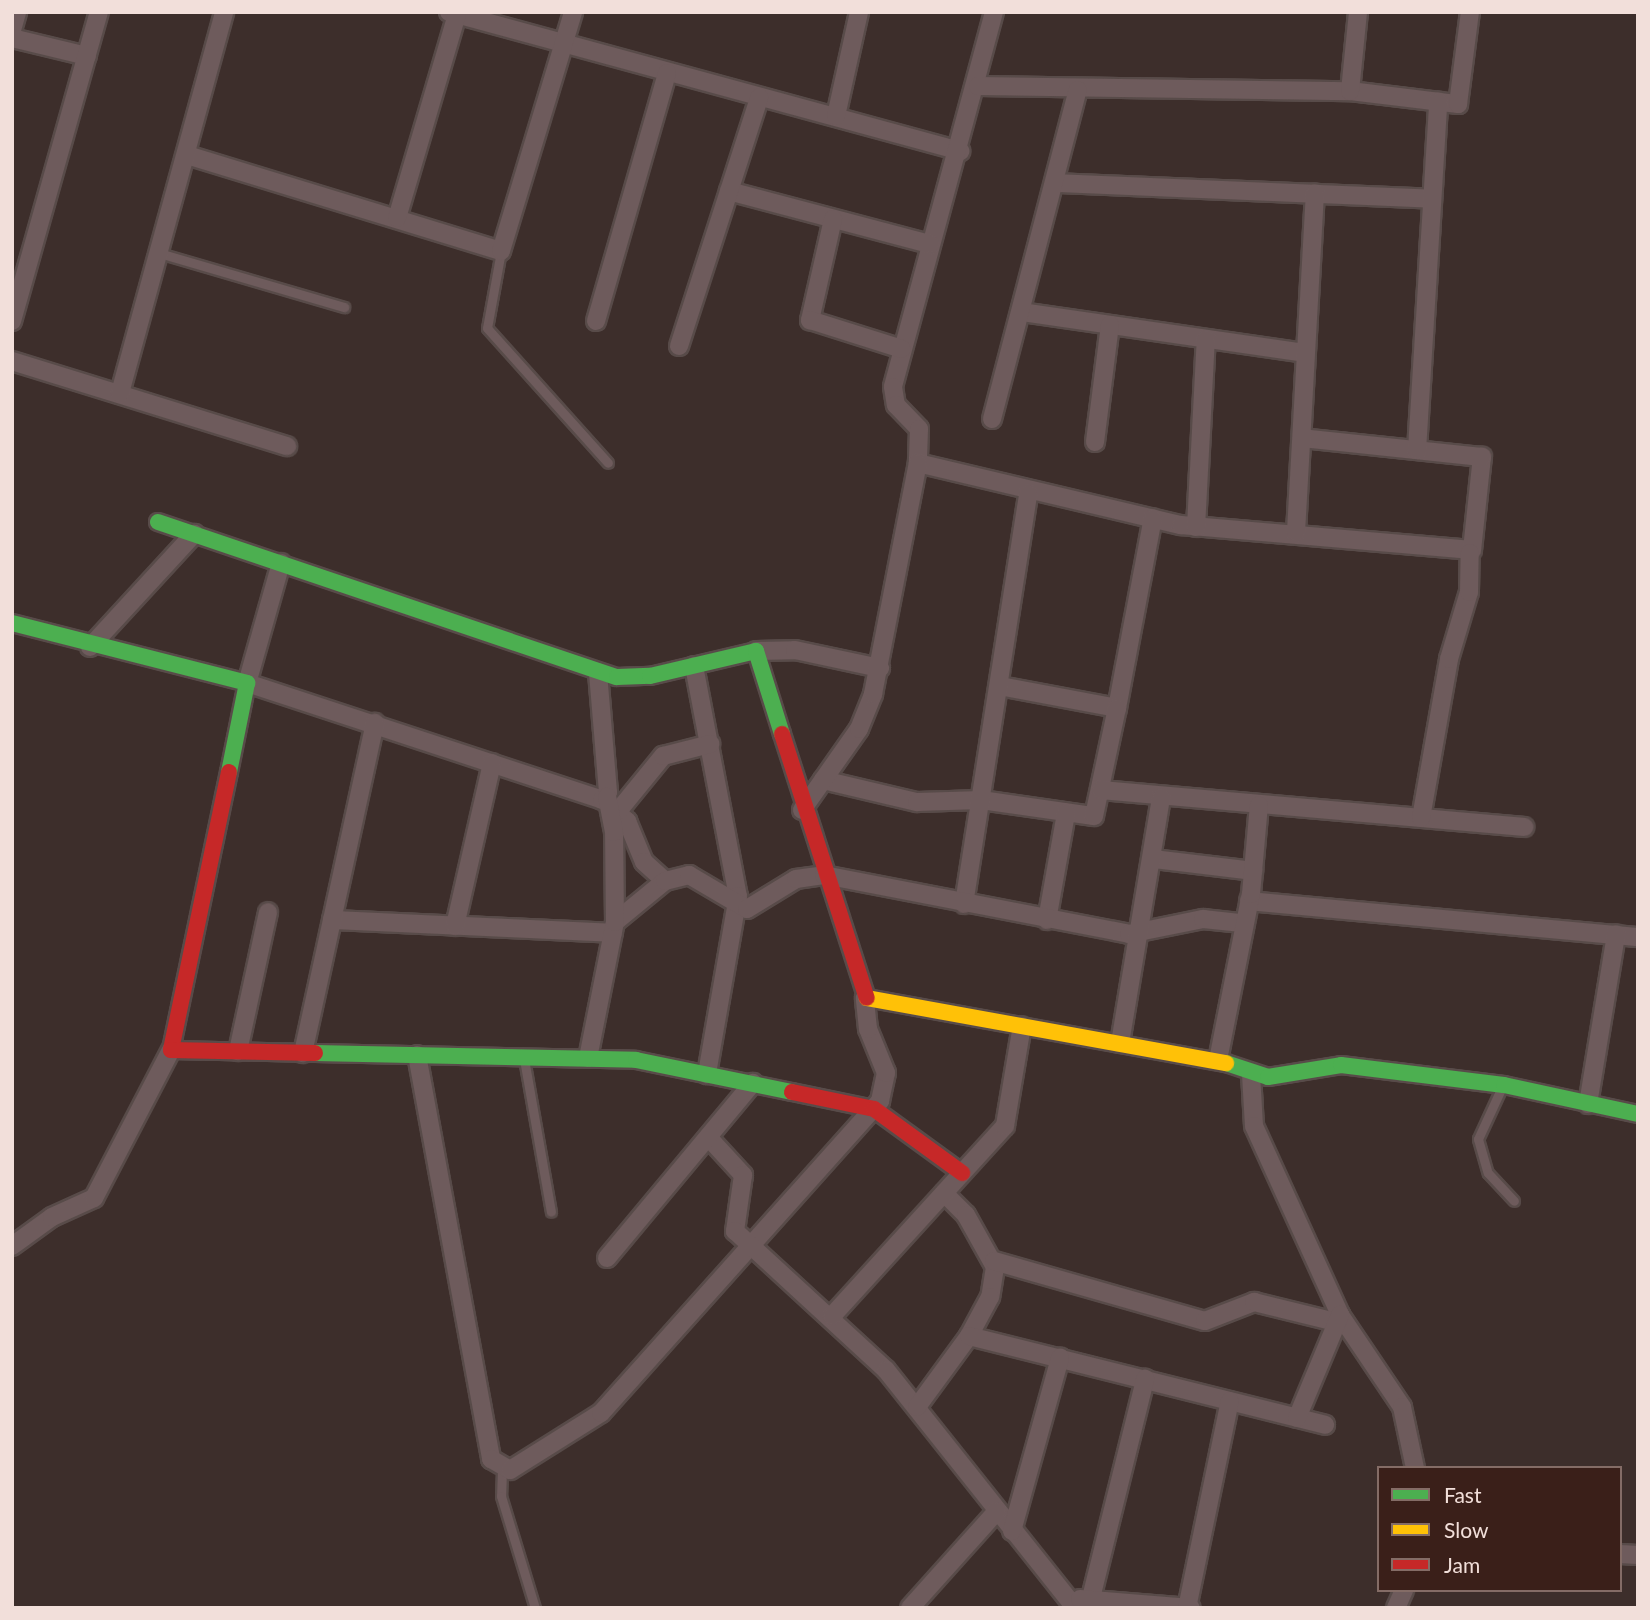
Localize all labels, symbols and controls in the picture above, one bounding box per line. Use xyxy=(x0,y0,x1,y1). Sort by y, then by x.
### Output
legend xyxy=(1377,1466,1622,1592)
text: Fast xyxy=(1444,1482,1481,1507)
text: Slow xyxy=(1444,1517,1488,1542)
text: Jam xyxy=(1444,1552,1480,1577)

